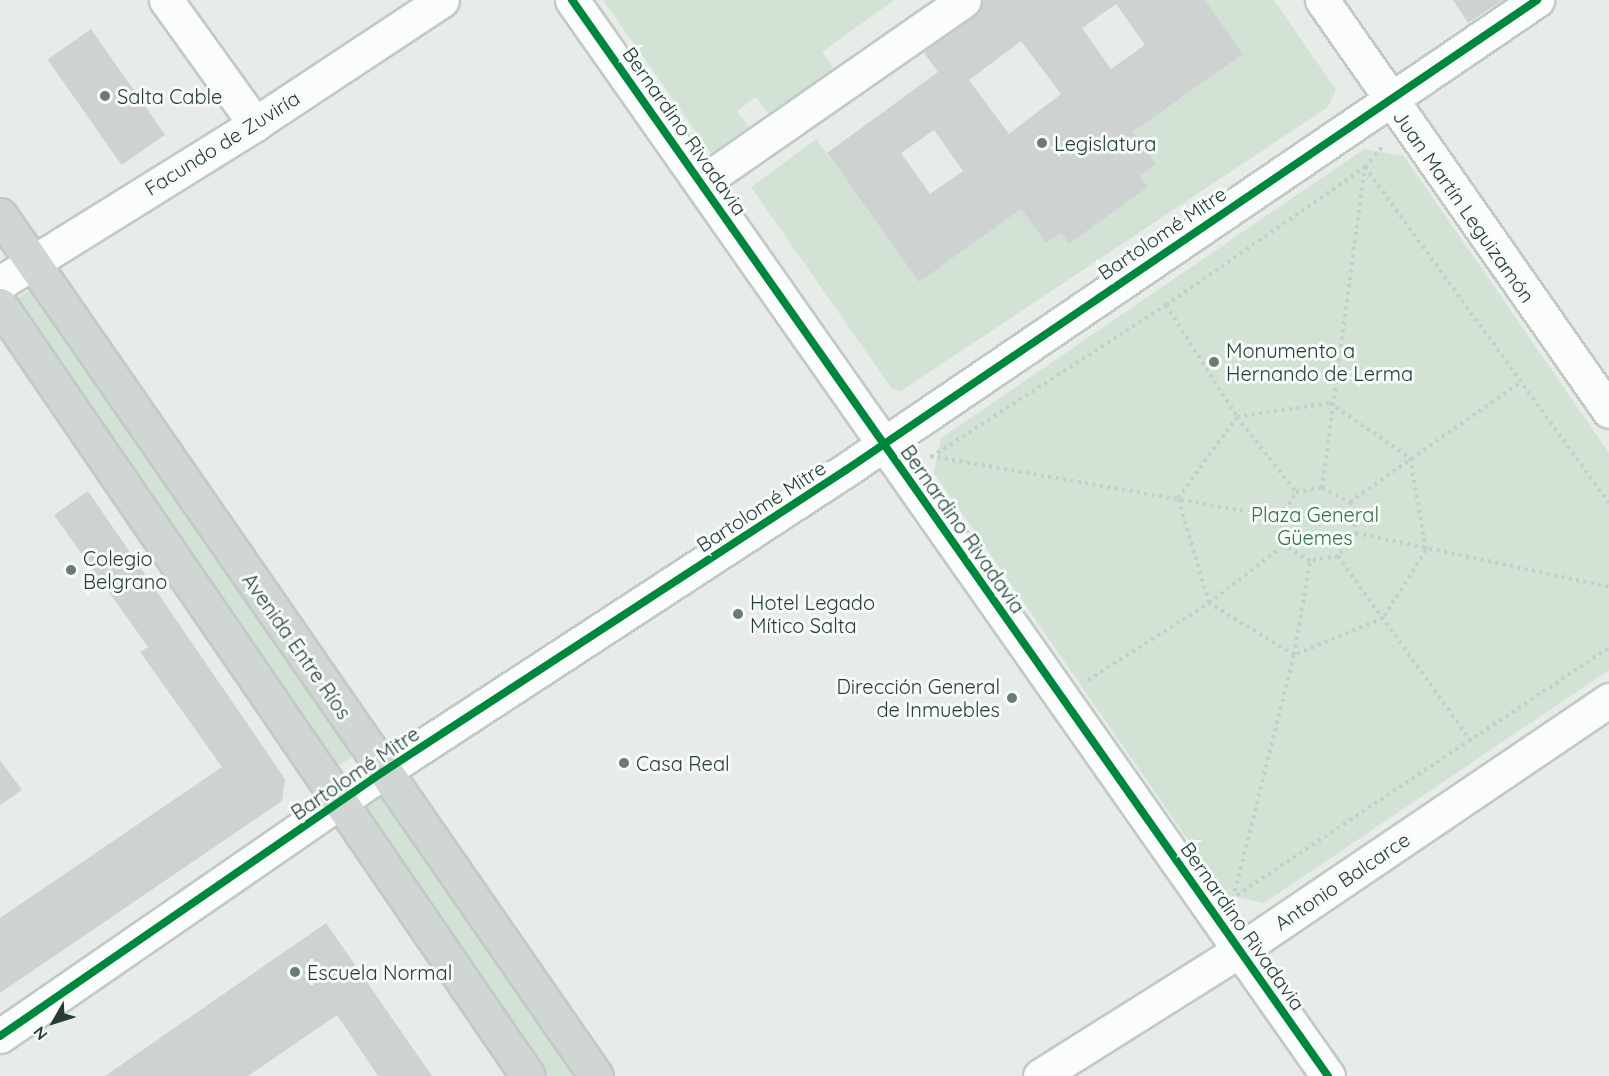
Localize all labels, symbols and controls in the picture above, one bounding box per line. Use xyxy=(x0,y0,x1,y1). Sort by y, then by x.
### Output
street label: Bernardino Rivadavia xyxy=(618,42,752,220)
place label: Salta Cable xyxy=(117,84,222,108)
street label: Facundo de Zuviría xyxy=(140,86,304,200)
marker: Salta Cable xyxy=(98,89,112,103)
street label: Juan Martín Leguizamón xyxy=(1388,105,1540,307)
place label: Legislatura xyxy=(1054,131,1156,155)
marker: Legislatura xyxy=(1035,136,1049,150)
street label: Bartolomé Mitre xyxy=(1093,181,1231,285)
place label: Monumento a Hernando de Lerma xyxy=(1226,338,1413,385)
marker: Monumento a Hernando de Lerma xyxy=(1207,355,1221,369)
street label: Bernardino Rivadavia xyxy=(896,440,1030,618)
street label: Bartolomé Mitre xyxy=(692,455,830,557)
park label: Plaza General Güemes xyxy=(1251,502,1379,549)
place label: Colegio Belgrano xyxy=(83,546,167,593)
marker: Colegio Belgrano xyxy=(64,563,78,577)
street label: Avenida Entre Ríos xyxy=(238,568,356,724)
place label: Hotel Legado Mítico Salta xyxy=(750,590,875,637)
marker: Hotel Legado Mítico Salta xyxy=(731,607,745,621)
place label: Dirección General de Inmuebles xyxy=(836,674,1000,721)
marker: Dirección General de Inmuebles xyxy=(1005,691,1019,705)
street label: Bartolomé Mitre xyxy=(286,721,424,825)
place label: Casa Real xyxy=(636,751,730,775)
marker: Casa Real xyxy=(617,756,631,770)
street label: Antonio Balcarce xyxy=(1270,827,1414,935)
street label: Bernardino Rivadavia xyxy=(1176,837,1310,1015)
place label: Escuela Normal xyxy=(307,960,452,984)
marker: Escuela Normal xyxy=(288,965,302,979)
north arrow xyxy=(24,992,84,1052)
text: N xyxy=(29,1022,51,1044)

